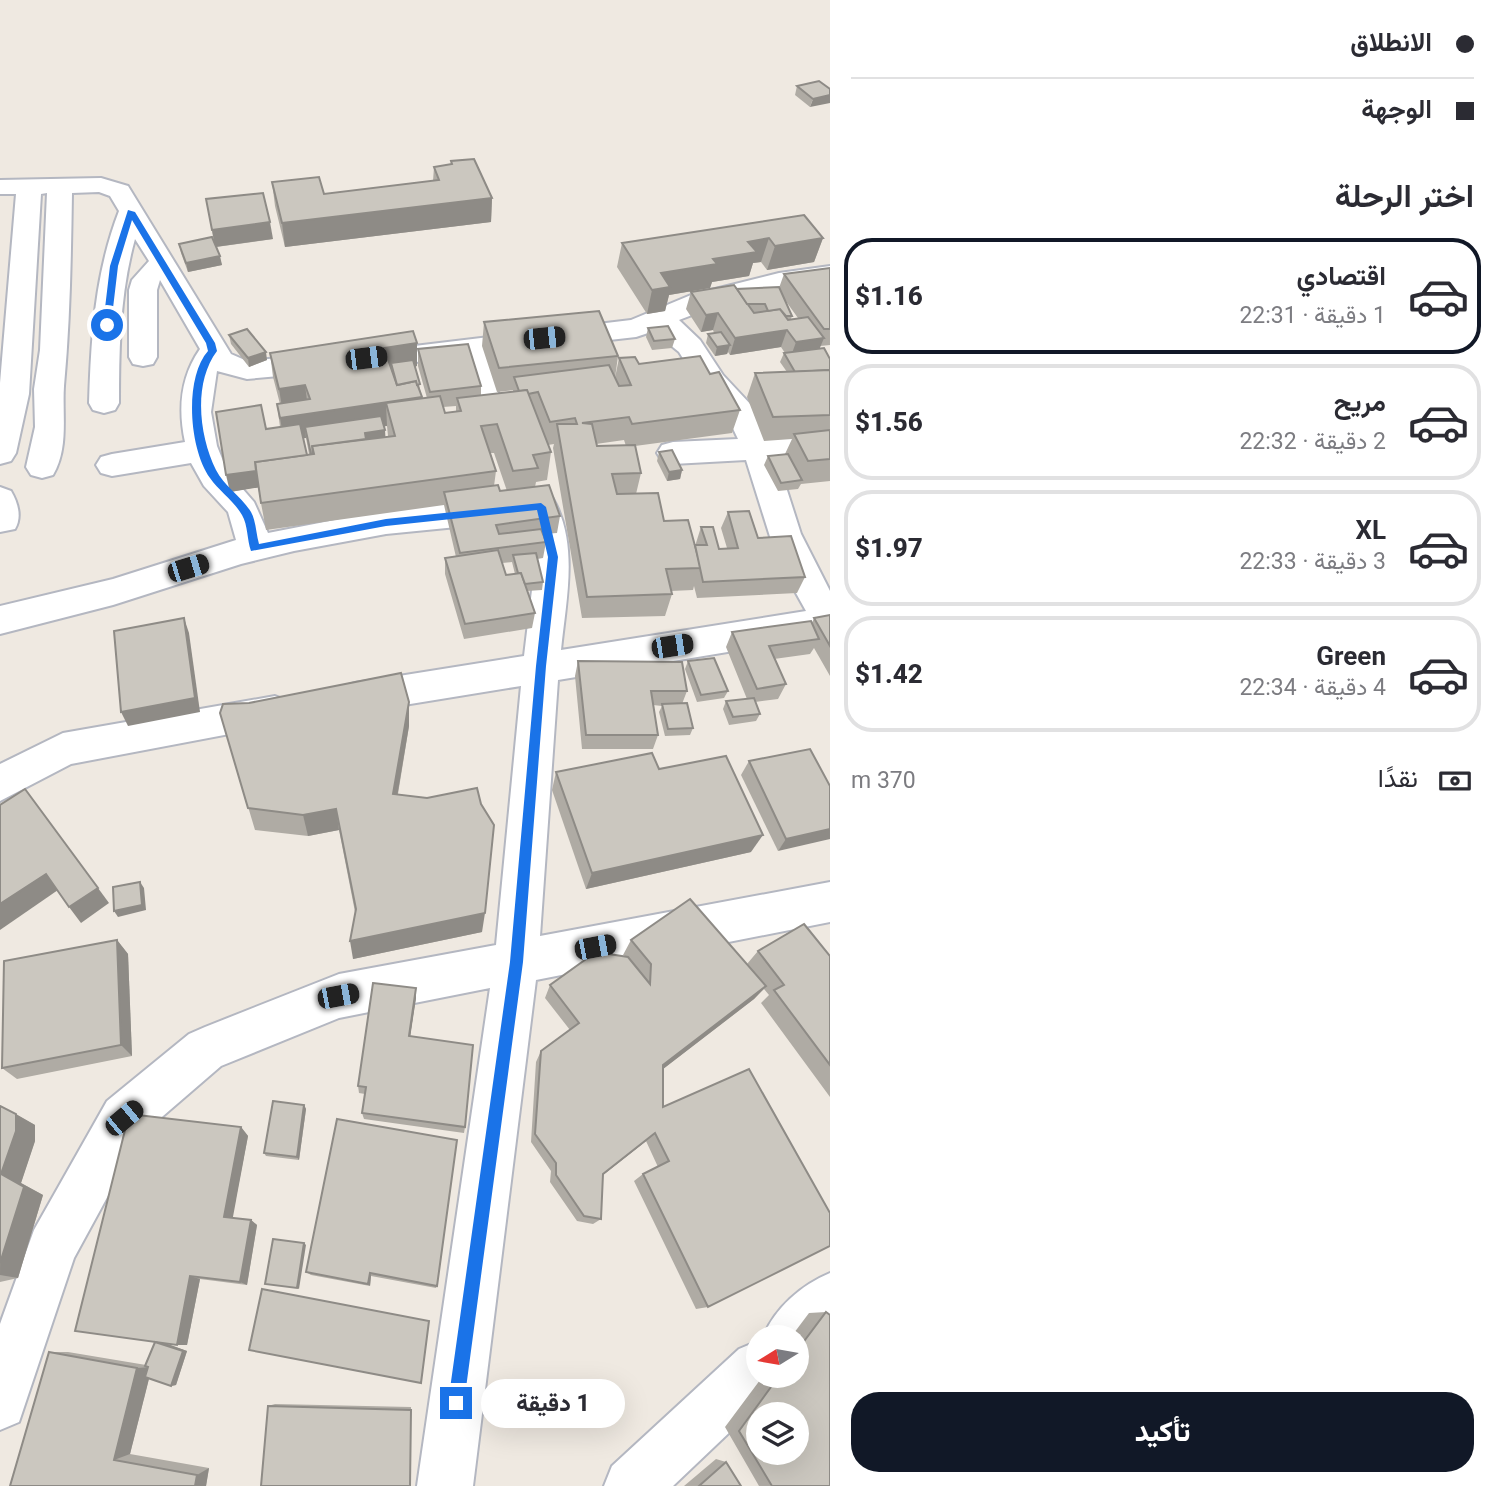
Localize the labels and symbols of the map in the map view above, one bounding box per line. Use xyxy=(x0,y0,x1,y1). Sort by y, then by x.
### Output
route start xyxy=(91,309,123,341)
car xyxy=(523,325,566,351)
car xyxy=(344,345,389,371)
car xyxy=(165,552,212,584)
car xyxy=(650,632,695,660)
car xyxy=(573,933,618,961)
car xyxy=(316,982,361,1010)
car xyxy=(102,1096,147,1140)
north arrow xyxy=(746,1325,808,1388)
callout: 1 دقيقة xyxy=(480,1378,624,1428)
route end xyxy=(440,1387,472,1419)

